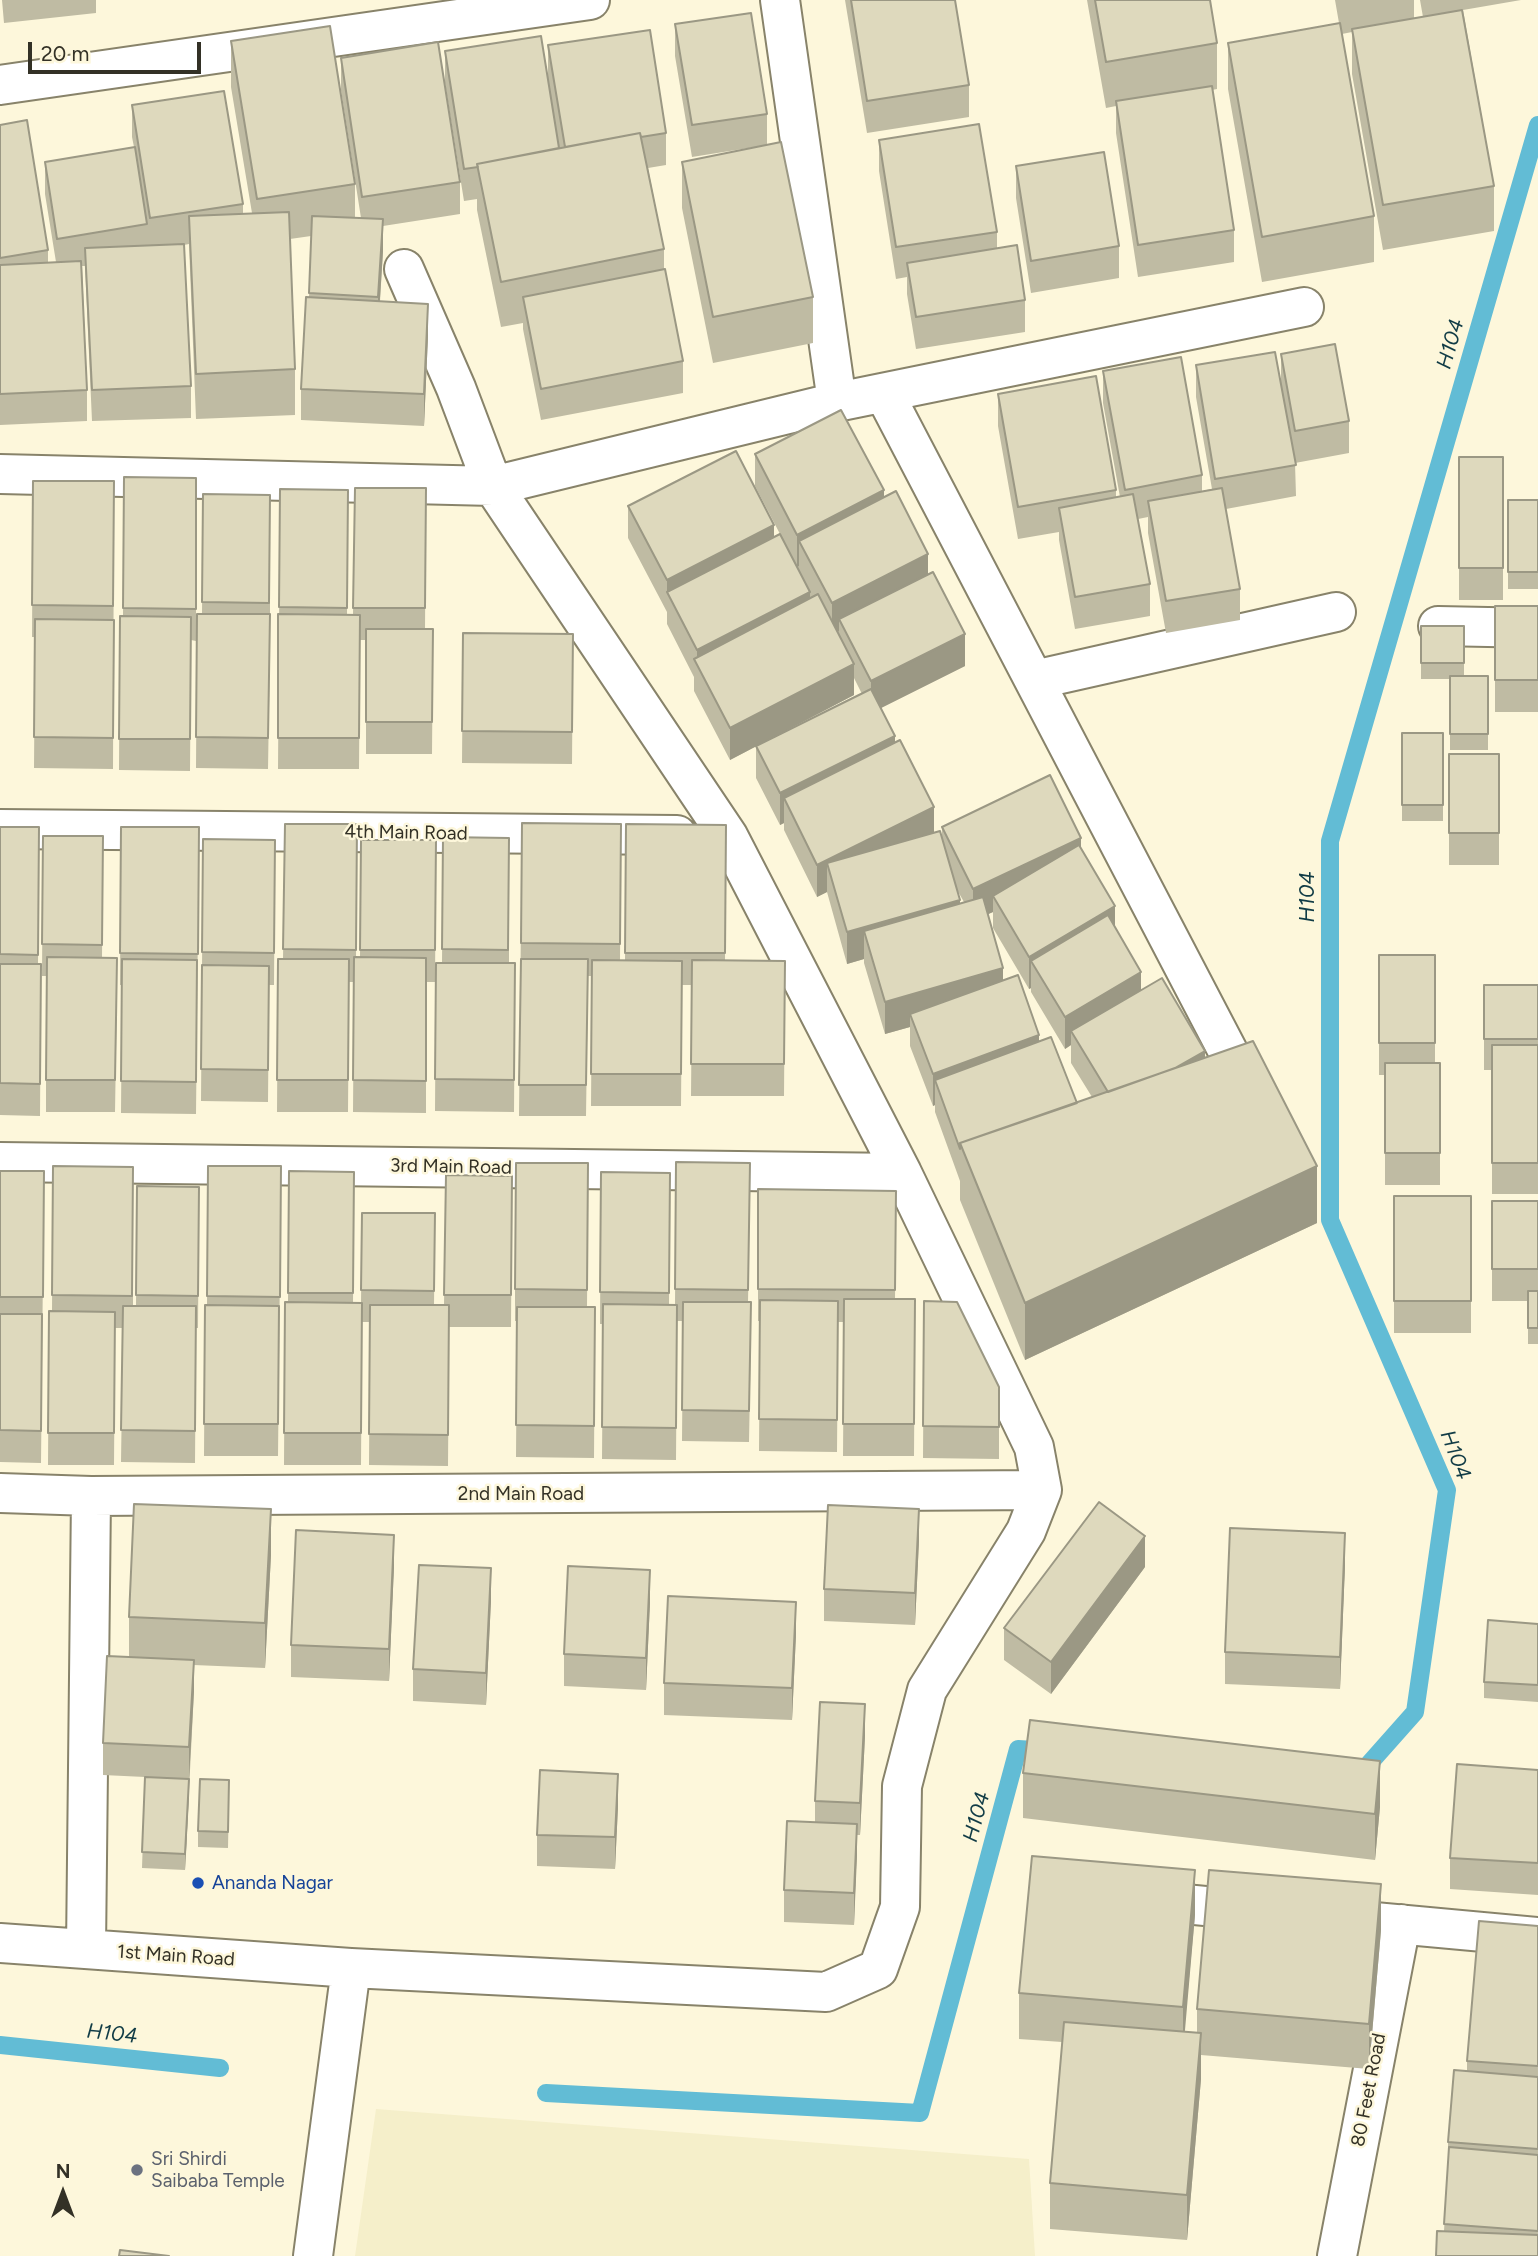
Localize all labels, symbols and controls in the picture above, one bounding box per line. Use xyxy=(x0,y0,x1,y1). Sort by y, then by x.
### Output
scale bar xyxy=(32,28,205,72)
text: 20 m xyxy=(41,41,89,66)
water label: H104 xyxy=(1432,316,1470,372)
street label: 4th Main Road xyxy=(344,821,468,845)
water label: H104 xyxy=(1295,872,1321,922)
street label: 3rd Main Road xyxy=(390,1155,512,1179)
water label: H104 xyxy=(1434,1427,1476,1483)
street label: 2nd Main Road xyxy=(458,1483,584,1505)
water label: H104 xyxy=(958,1789,996,1845)
place label: Ananda Nagar xyxy=(212,1872,333,1894)
marker: Ananda Nagar xyxy=(190,1875,206,1891)
street label: 1st Main Road xyxy=(116,1941,236,1971)
water label: H104 xyxy=(85,2019,139,2049)
street label: 80 Feet Road xyxy=(1347,2031,1391,2149)
place label: Sri Shirdi Saibaba Temple xyxy=(151,2148,285,2192)
north arrow xyxy=(28,2158,98,2228)
text: N xyxy=(56,2160,70,2183)
marker: Sri Shirdi Saibaba Temple xyxy=(129,2162,145,2178)

